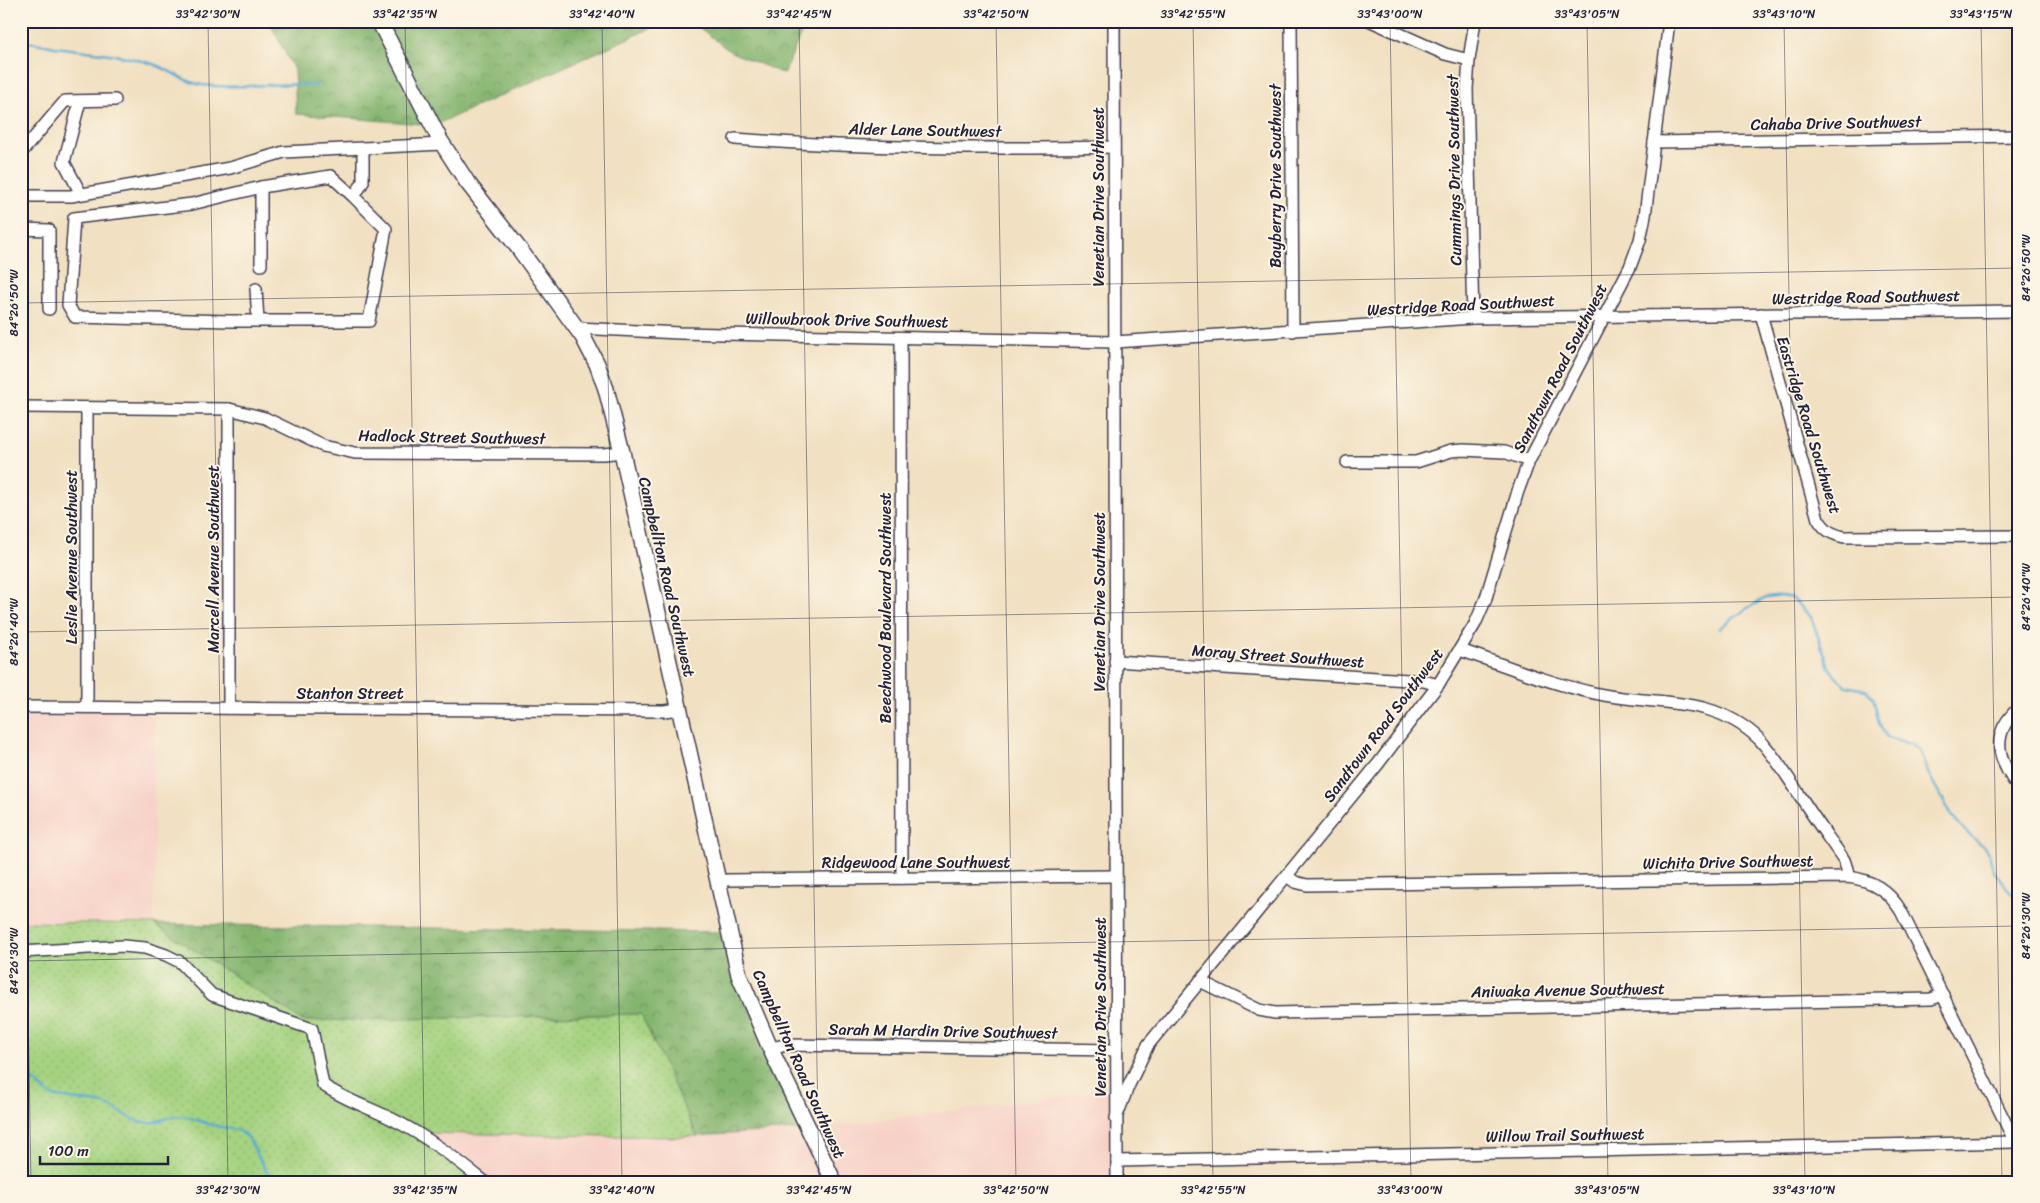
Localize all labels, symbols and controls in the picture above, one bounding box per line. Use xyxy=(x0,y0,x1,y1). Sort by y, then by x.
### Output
text: 33°42'30"N xyxy=(176,3,241,25)
text: 33°42'35"N xyxy=(373,3,438,25)
text: 33°42'40"N xyxy=(569,3,635,25)
text: 33°42'45"N xyxy=(766,3,832,25)
text: 33°42'50"N xyxy=(963,3,1029,25)
text: 33°42'55"N xyxy=(1160,3,1226,25)
text: 33°43'00"N xyxy=(1357,3,1423,25)
text: 33°43'05"N xyxy=(1554,3,1620,25)
text: 33°43'10"N xyxy=(1753,3,1816,25)
text: 33°43'15"N xyxy=(1950,3,2013,25)
street label: Cummings Drive Southwest xyxy=(1438,74,1470,266)
street label: Bayberry Drive Southwest xyxy=(1261,83,1290,268)
street label: Venetian Drive Southwest xyxy=(1084,107,1113,287)
street label: Cahaba Drive Southwest xyxy=(1750,107,1922,139)
street label: Alder Lane Southwest xyxy=(847,114,1002,146)
text: 84°26'50"W xyxy=(2015,234,2037,302)
text: 84°26'50"W xyxy=(3,269,25,337)
street label: Sandtown Road Southwest xyxy=(1505,278,1615,458)
street label: Westridge Road Southwest xyxy=(1772,281,1960,313)
street label: Westridge Road Southwest xyxy=(1366,286,1556,324)
street label: Willowbrook Drive Southwest xyxy=(745,304,949,336)
street label: Eastridge Road Southwest xyxy=(1768,332,1850,518)
street label: Hadlock Street Southwest xyxy=(358,421,546,453)
street label: Marcell Avenue Southwest xyxy=(199,465,228,653)
street label: Leslie Avenue Southwest xyxy=(57,470,86,644)
street label: Campbellton Road Southwest xyxy=(630,474,704,680)
street label: Beechwood Boulevard Southwest xyxy=(871,492,900,724)
street label: Venetian Drive Southwest xyxy=(1085,512,1114,692)
text: 84°26'40"W xyxy=(2015,563,2037,631)
text: 84°26'40"W xyxy=(3,598,25,666)
street label: Moray Street Southwest xyxy=(1191,636,1365,676)
street label: Sandtown Road Southwest xyxy=(1315,641,1451,809)
street label: Stanton Street xyxy=(296,679,404,708)
street label: Wichita Drive Southwest xyxy=(1642,846,1814,878)
street label: Ridgewood Lane Southwest xyxy=(822,848,1010,877)
text: 84°26'30"W xyxy=(2015,892,2037,959)
street label: Venetian Drive Southwest xyxy=(1086,917,1115,1097)
text: 84°26'30"W xyxy=(3,927,25,994)
street label: Campbellton Road Southwest xyxy=(744,965,854,1163)
street label: Aniwaka Avenue Southwest xyxy=(1470,974,1665,1006)
street label: Sarah M Hardin Drive Southwest xyxy=(828,1015,1058,1048)
street label: Willow Trail Southwest xyxy=(1485,1119,1645,1151)
scale bar xyxy=(40,1133,168,1165)
text: 100 m xyxy=(48,1138,89,1164)
text: 33°42'30"N xyxy=(196,1179,261,1201)
text: 33°42'35"N xyxy=(393,1179,458,1201)
text: 33°42'40"N xyxy=(589,1179,655,1201)
text: 33°42'45"N xyxy=(786,1179,852,1201)
text: 33°42'50"N xyxy=(983,1179,1049,1201)
text: 33°42'55"N xyxy=(1180,1179,1246,1201)
text: 33°43'00"N xyxy=(1377,1179,1443,1201)
text: 33°43'05"N xyxy=(1574,1179,1640,1201)
text: 33°43'10"N xyxy=(1773,1179,1836,1201)

